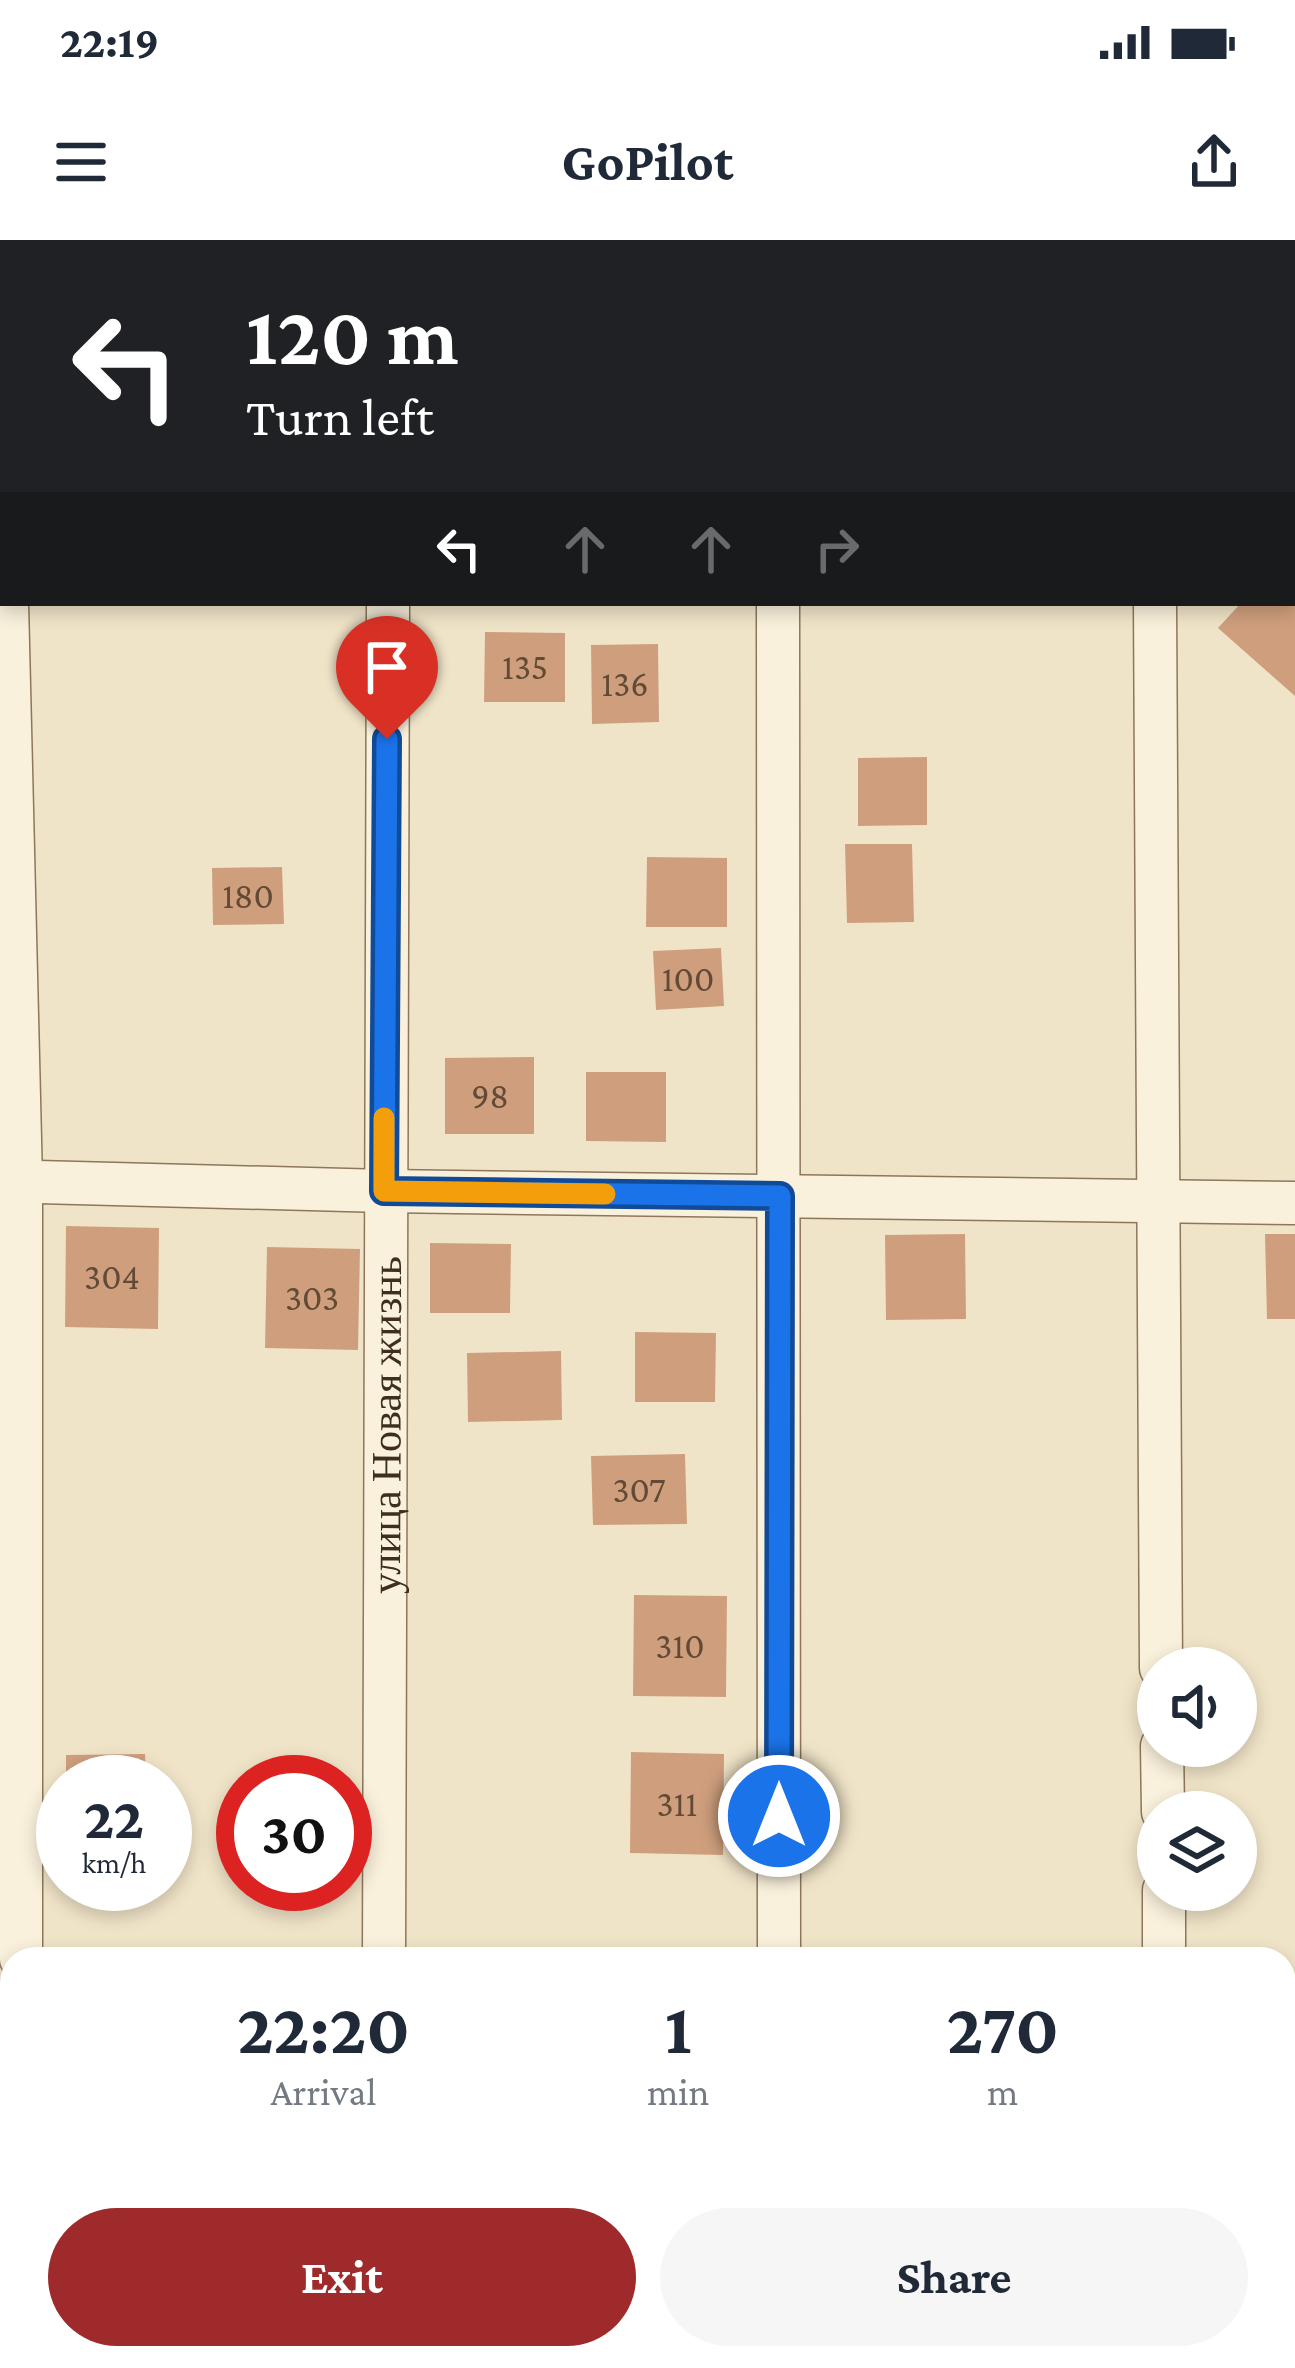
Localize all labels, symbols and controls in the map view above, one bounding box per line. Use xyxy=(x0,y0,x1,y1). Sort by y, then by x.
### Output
text: 22:19 xyxy=(60,17,159,67)
icon: menu xyxy=(48,129,114,195)
icon: share xyxy=(1181,129,1247,195)
text: GoPilot xyxy=(562,132,733,192)
icon: left xyxy=(48,288,204,444)
text: 120 m xyxy=(246,289,459,382)
text: Turn left xyxy=(246,387,434,447)
icon: left xyxy=(426,516,492,582)
icon: ahead xyxy=(552,516,618,582)
icon: ahead xyxy=(678,516,744,582)
icon: right xyxy=(804,516,870,582)
pin xyxy=(336,616,438,739)
icon: arrive xyxy=(354,634,420,700)
house number: 135 xyxy=(502,647,548,687)
house number: 136 xyxy=(601,664,649,704)
house number: 180 xyxy=(222,876,274,916)
house number: 100 xyxy=(662,959,714,999)
house number: 98 xyxy=(471,1076,509,1116)
street label: улица Новая жизнь xyxy=(362,1256,410,1594)
house number: 304 xyxy=(84,1257,140,1297)
house number: 303 xyxy=(285,1278,339,1318)
house number: 307 xyxy=(612,1470,666,1510)
house number: 310 xyxy=(655,1626,705,1666)
map controls xyxy=(1137,1647,1257,1911)
button: sound xyxy=(1137,1647,1257,1767)
position arrow xyxy=(716,1753,842,1879)
speed limit sign: 30 xyxy=(216,1755,372,1911)
text: 22 xyxy=(84,1784,144,1851)
house number: 311 xyxy=(657,1784,698,1824)
button: layers xyxy=(1137,1791,1257,1911)
text: km/h xyxy=(82,1846,146,1879)
text: 22:20 xyxy=(237,1988,410,2068)
text: 1 xyxy=(665,1988,692,2068)
text: 270 xyxy=(946,1988,1059,2068)
text: Arrival xyxy=(270,2070,377,2113)
text: min xyxy=(647,2070,709,2113)
text: m xyxy=(987,2070,1018,2113)
button: Exit xyxy=(48,2208,636,2346)
button: Share xyxy=(660,2208,1248,2346)

